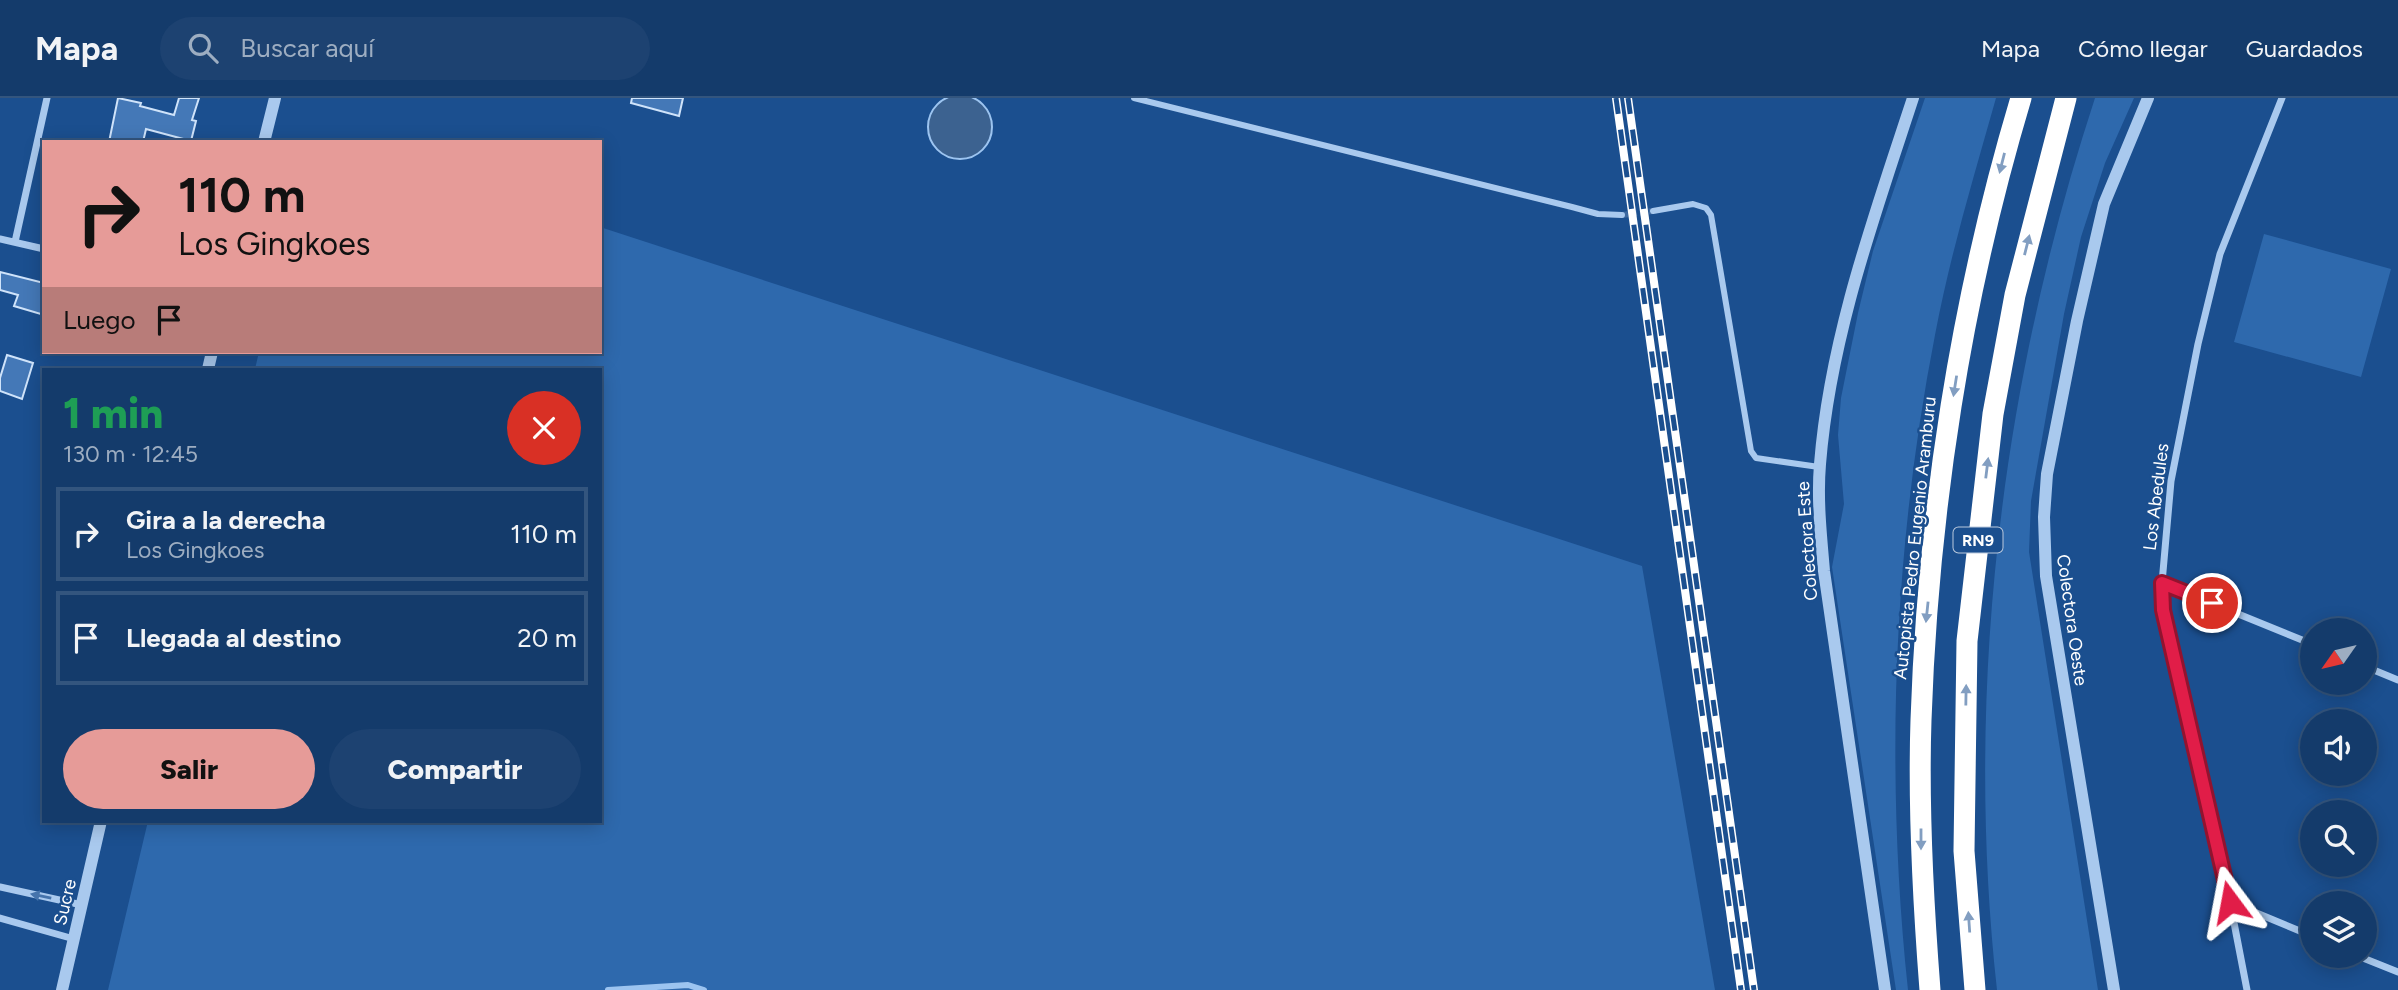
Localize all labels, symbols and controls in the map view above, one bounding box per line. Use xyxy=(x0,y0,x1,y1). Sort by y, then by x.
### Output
search box xyxy=(160,17,650,80)
text: Mapa xyxy=(35,29,118,68)
icon: search xyxy=(184,29,222,67)
text: Buscar aquí xyxy=(240,32,374,64)
text: Mapa xyxy=(1981,34,2040,63)
text: Cómo llegar xyxy=(2078,34,2208,63)
text: Guardados xyxy=(2246,34,2363,63)
one-way arrow xyxy=(1996,153,2007,175)
text: 110 m xyxy=(178,165,306,224)
icon: right xyxy=(63,168,154,259)
text: Los Gingkoes xyxy=(178,225,371,263)
one-way arrow xyxy=(2022,234,2033,256)
icon: arrive xyxy=(150,301,188,339)
text: Luego xyxy=(63,304,136,336)
one-way arrow xyxy=(1949,375,1960,397)
text: 1 min xyxy=(63,388,163,439)
button: close xyxy=(507,391,581,465)
street label: Autopista Pedro Eugenio Aramburu xyxy=(1889,395,1941,681)
text: 130 m · 12:45 xyxy=(63,440,198,468)
street label: Los Abedules xyxy=(2139,442,2173,552)
one-way arrow xyxy=(1981,457,1992,479)
street label: Colectora Este xyxy=(1792,480,1822,601)
text: Gira a la derecha xyxy=(126,504,326,536)
icon: right xyxy=(67,515,105,553)
text: 110 m xyxy=(510,518,577,550)
road number: RN9 xyxy=(1954,528,2002,552)
text: Los Gingkoes xyxy=(126,536,264,564)
street label: Colectora Oeste xyxy=(2052,553,2092,687)
pin xyxy=(2182,573,2242,633)
icon: arrive xyxy=(2193,584,2231,622)
one-way arrow xyxy=(1921,601,1932,623)
north arrow xyxy=(2300,618,2376,695)
map controls xyxy=(2300,618,2377,968)
icon: arrive xyxy=(67,619,105,657)
text: Llegada al destino xyxy=(126,622,341,654)
text: 20 m xyxy=(517,622,577,654)
one-way arrow xyxy=(1960,683,1971,705)
button: sound xyxy=(2300,709,2377,786)
button: Salir xyxy=(63,729,315,809)
button: Compartir xyxy=(329,729,581,809)
button: search xyxy=(2300,800,2377,877)
one-way arrow xyxy=(1915,828,1927,850)
position arrow xyxy=(2193,865,2267,939)
street label: Sucre xyxy=(49,877,81,927)
one-way arrow xyxy=(30,891,52,902)
button: layers xyxy=(2300,891,2377,968)
one-way arrow xyxy=(1963,911,1974,933)

